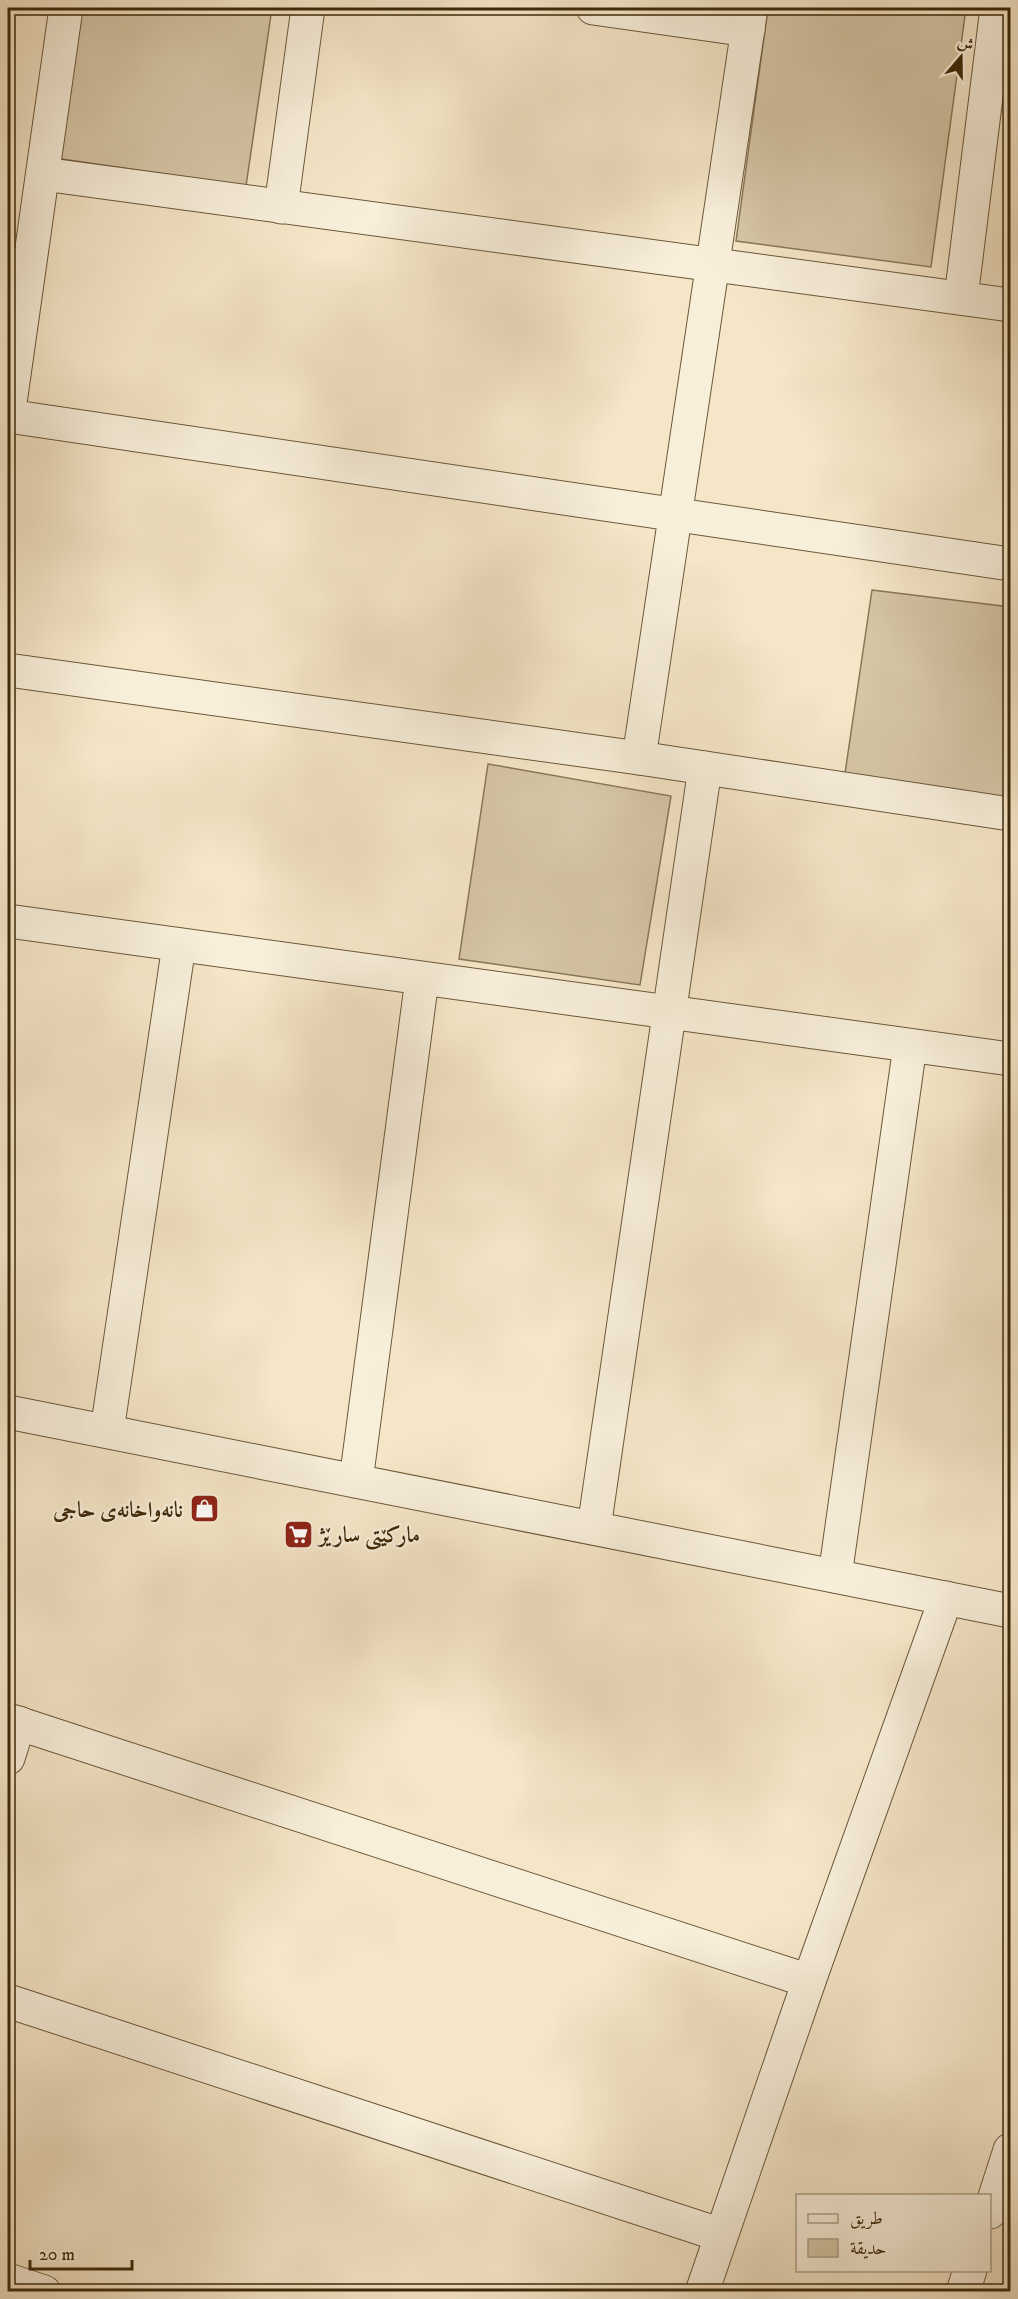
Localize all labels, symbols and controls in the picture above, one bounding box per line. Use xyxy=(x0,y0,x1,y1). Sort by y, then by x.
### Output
north arrow xyxy=(931,27,991,87)
text: ش xyxy=(955,32,977,56)
shop icon: نانەواخانەی حاجی xyxy=(188,1493,220,1525)
place label: نانەواخانەی حاجی xyxy=(52,1497,183,1524)
supermarket icon: مارکێتی سارێژ xyxy=(282,1518,314,1550)
place label: مارکێتی سارێژ xyxy=(317,1522,420,1550)
legend xyxy=(796,2194,991,2272)
text: طريق xyxy=(850,2208,883,2230)
scale bar xyxy=(30,2233,132,2271)
text: حديقة xyxy=(850,2238,886,2260)
text: 20 m xyxy=(39,2244,75,2266)

